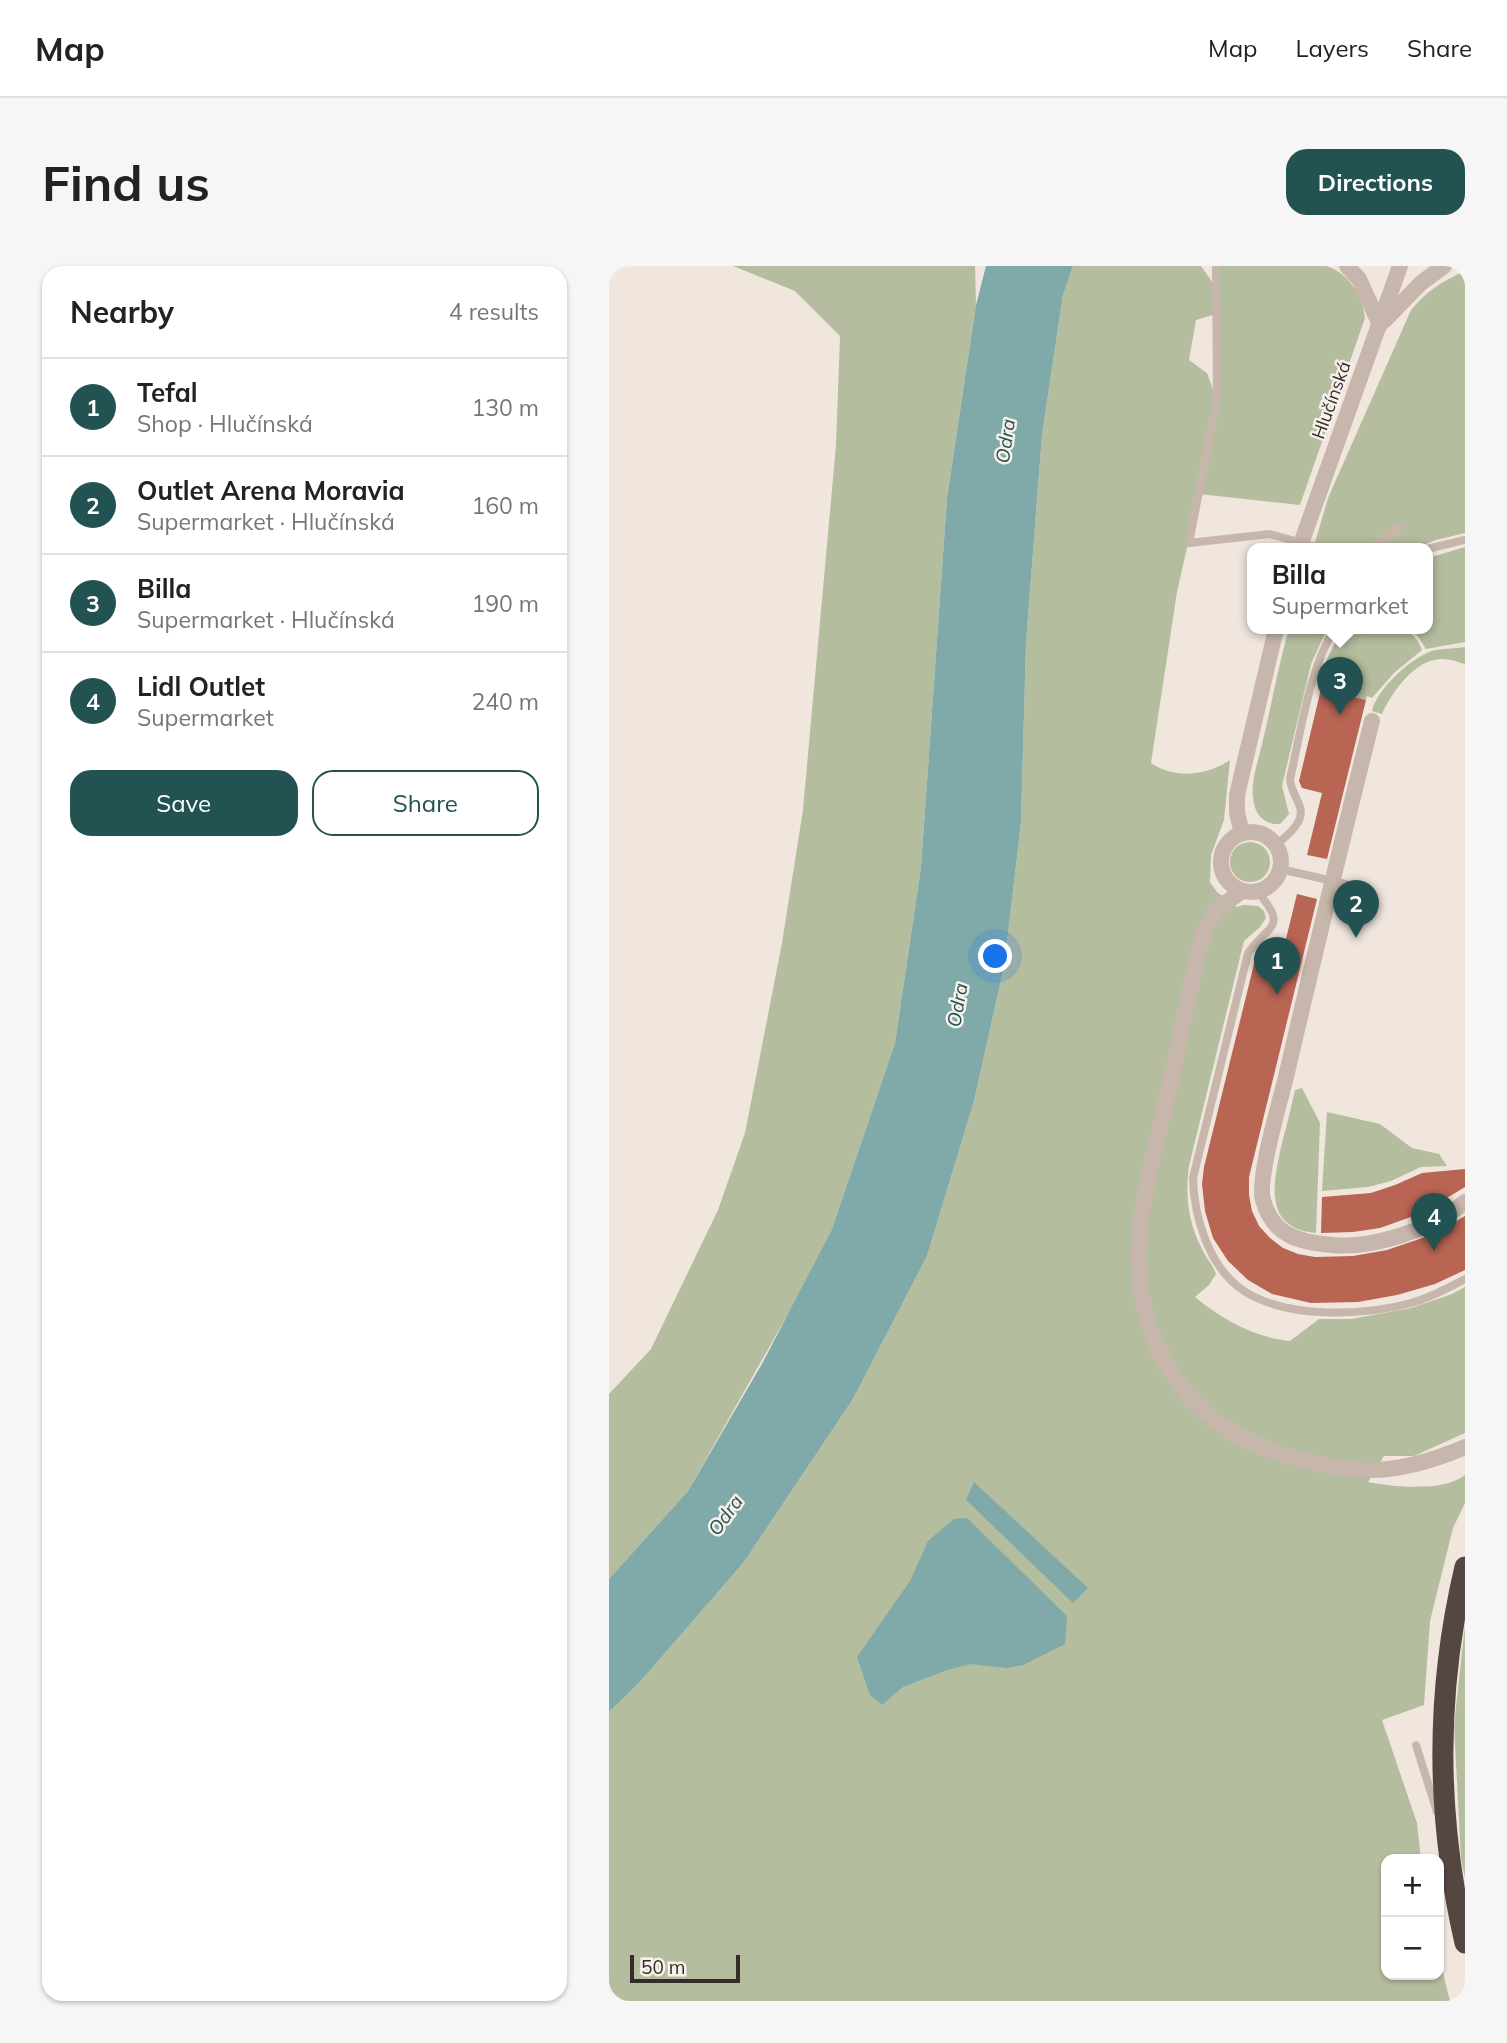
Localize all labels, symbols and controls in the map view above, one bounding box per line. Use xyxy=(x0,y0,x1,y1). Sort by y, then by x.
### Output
text: Map xyxy=(35,28,105,69)
text: Map xyxy=(1208,33,1257,63)
text: Layers xyxy=(1295,33,1369,63)
text: Share xyxy=(1407,33,1472,63)
button: Directions xyxy=(1286,149,1465,215)
text: Find us xyxy=(42,152,210,213)
text: Nearby xyxy=(70,293,174,331)
text: 4 results xyxy=(449,297,539,326)
street label: Hlučínská xyxy=(1306,358,1356,442)
text: Tefal xyxy=(137,376,198,409)
text: 1 xyxy=(86,393,100,422)
text: 130 m xyxy=(471,393,539,422)
text: Shop · Hlučínská xyxy=(137,409,313,438)
water label: Odra xyxy=(990,417,1020,465)
text: Outlet Arena Moravia xyxy=(137,474,405,507)
text: 2 xyxy=(86,491,100,520)
text: 160 m xyxy=(471,491,539,520)
text: Supermarket · Hlučínská xyxy=(137,507,395,536)
popup xyxy=(1247,543,1433,634)
text: Billa xyxy=(1272,558,1326,591)
text: Billa xyxy=(137,572,191,605)
text: 3 xyxy=(86,589,100,618)
text: 190 m xyxy=(471,589,539,618)
text: Supermarket xyxy=(1272,591,1408,620)
text: Supermarket · Hlučínská xyxy=(137,605,395,634)
pin: 3 xyxy=(1317,657,1363,715)
text: Lidl Outlet xyxy=(137,670,265,703)
text: 4 xyxy=(86,687,100,716)
text: 240 m xyxy=(471,687,539,716)
text: Supermarket xyxy=(137,703,274,732)
button: Save xyxy=(70,770,298,836)
button: Share xyxy=(312,770,539,836)
pin: 2 xyxy=(1333,880,1379,938)
pin: 1 xyxy=(1254,937,1300,995)
your location xyxy=(978,939,1012,973)
water label: Odra xyxy=(941,981,973,1029)
pin: 4 xyxy=(1411,1193,1457,1251)
water label: Odra xyxy=(702,1490,748,1540)
map controls xyxy=(1381,1854,1444,1980)
button: + xyxy=(1381,1854,1444,1917)
button: − xyxy=(1381,1917,1444,1980)
scale bar xyxy=(630,1952,740,1984)
text: 50 m xyxy=(641,1955,685,1979)

